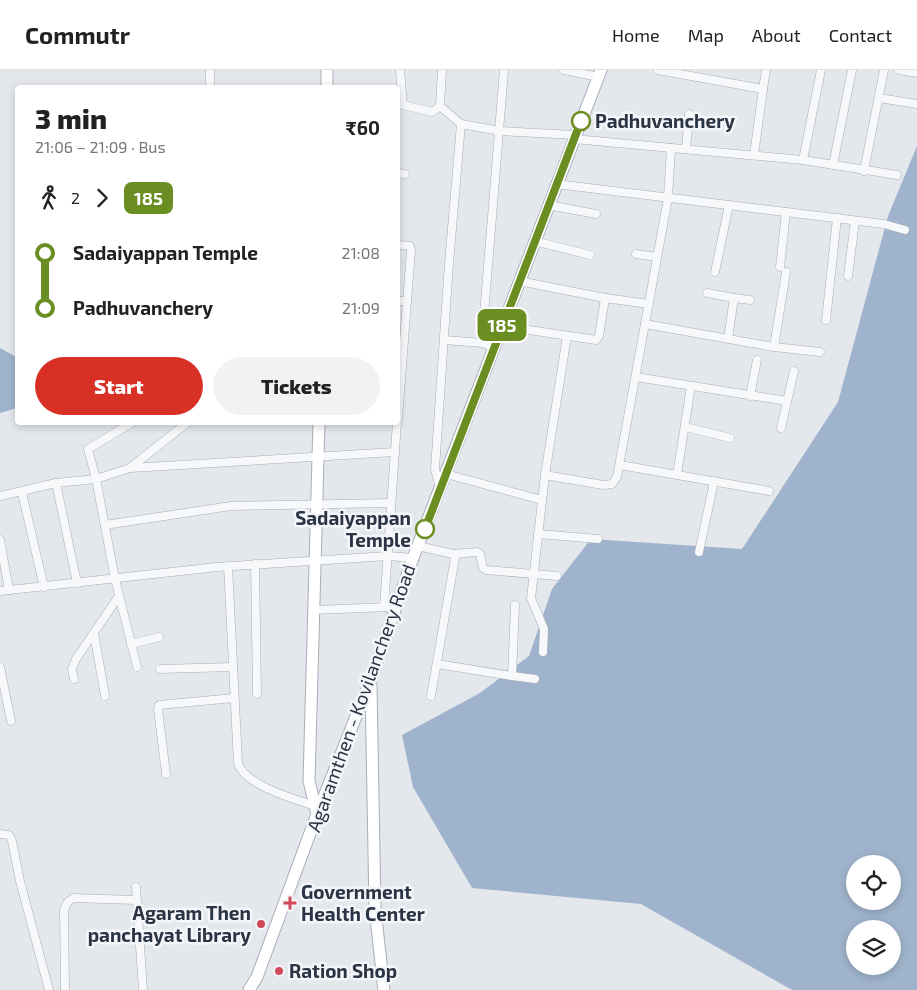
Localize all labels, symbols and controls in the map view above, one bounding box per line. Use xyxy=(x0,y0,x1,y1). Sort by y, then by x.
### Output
text: Commutr xyxy=(25,20,130,49)
text: Home xyxy=(612,24,660,46)
text: Map xyxy=(688,24,724,46)
text: About xyxy=(752,24,801,46)
text: Contact xyxy=(829,24,892,46)
text: 3 min xyxy=(35,101,107,135)
place label: Padhuvanchery xyxy=(595,109,735,133)
marker: Padhuvanchery xyxy=(571,111,591,131)
text: ₹60 xyxy=(346,116,380,139)
text: 21:06 – 21:09 · Bus xyxy=(35,137,166,156)
icon: walk xyxy=(35,184,63,212)
icon: forward xyxy=(88,184,116,212)
text: 185 xyxy=(134,187,163,209)
text: 2 xyxy=(71,188,80,207)
text: Sadaiyappan Temple xyxy=(73,241,258,264)
text: 21:08 xyxy=(342,243,380,262)
text: Padhuvanchery xyxy=(73,296,213,319)
text: 21:09 xyxy=(342,298,380,317)
line badge: 185 xyxy=(473,309,531,341)
text: 185 xyxy=(488,314,516,336)
button: Start xyxy=(35,357,203,415)
button: Tickets xyxy=(213,357,380,415)
place label: Sadaiyappan Temple xyxy=(295,506,411,551)
marker: Sadaiyappan Temple xyxy=(415,519,435,539)
street label: Agaramthen - Kovilanchery Road xyxy=(301,561,420,835)
map controls xyxy=(846,855,901,975)
button: locate xyxy=(846,855,901,910)
place label: Government Health Center xyxy=(301,880,425,925)
marker: Government Health Center xyxy=(283,896,297,910)
place label: Agaram Then panchayat Library xyxy=(88,901,251,947)
marker: Agaram Then panchayat Library xyxy=(255,918,267,930)
button: layers xyxy=(846,920,901,975)
place label: Ration Shop xyxy=(289,959,397,982)
marker: Ration Shop xyxy=(273,965,285,977)

